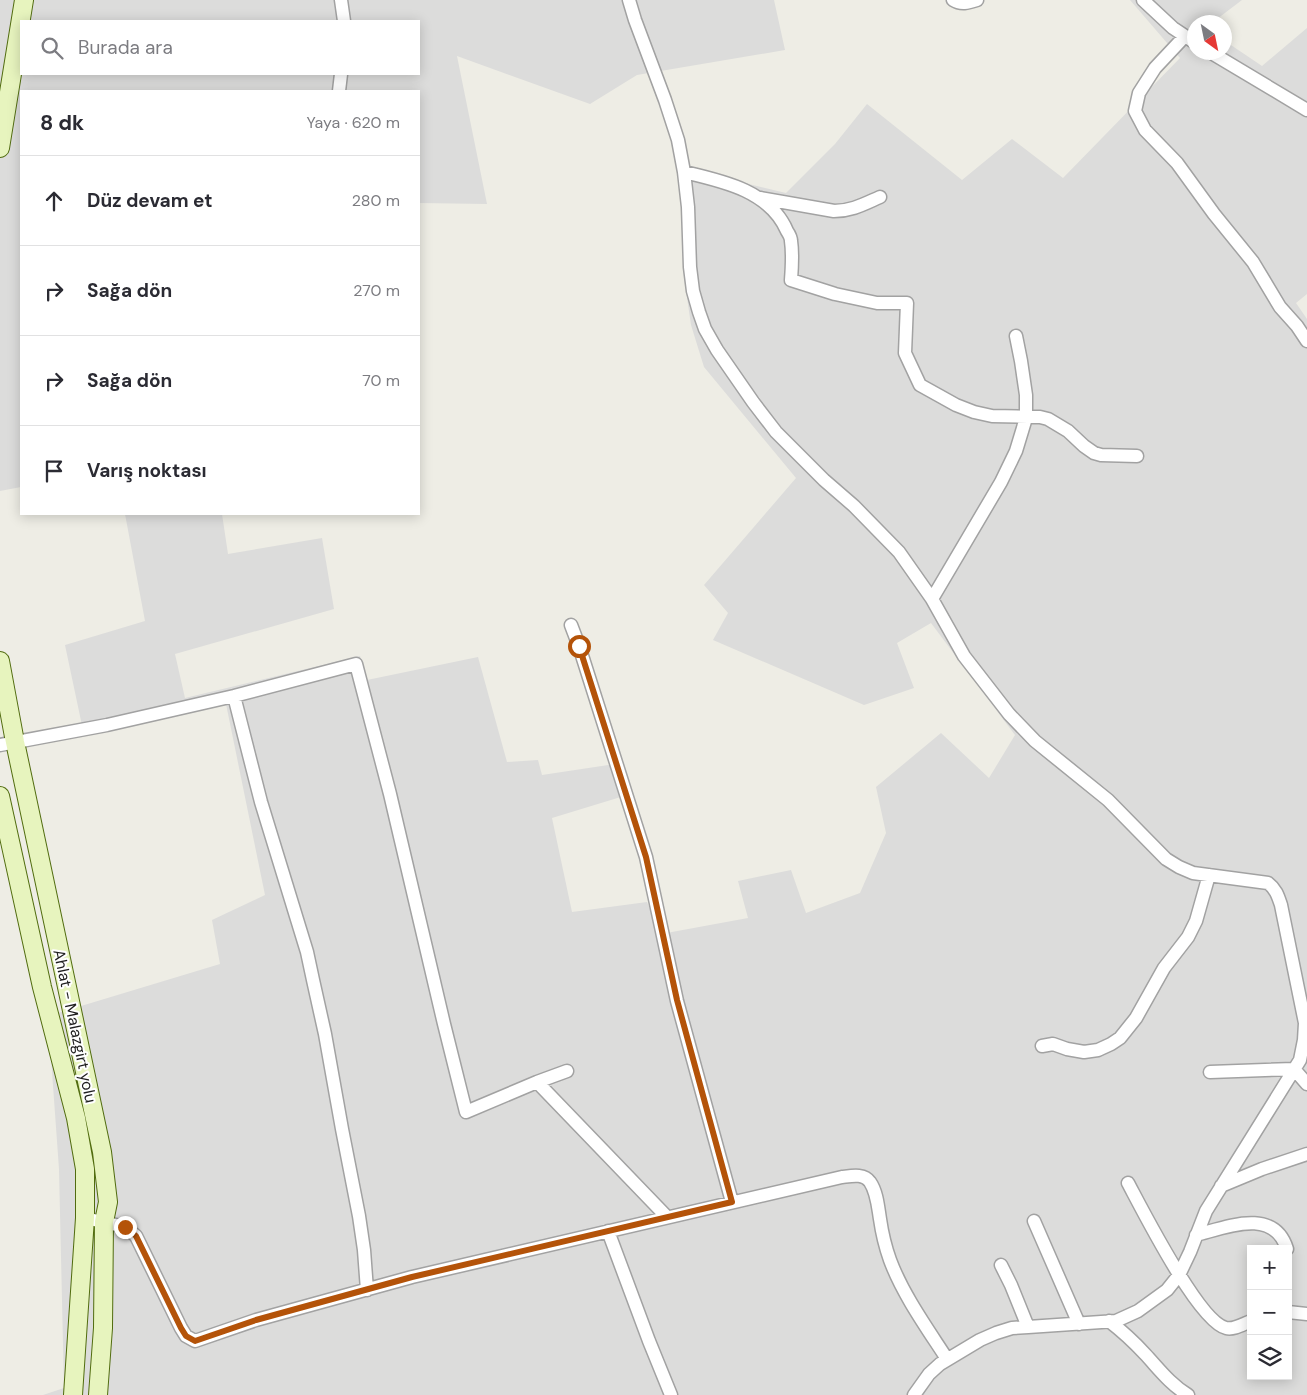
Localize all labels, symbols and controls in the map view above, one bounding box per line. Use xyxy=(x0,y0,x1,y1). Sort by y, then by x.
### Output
north arrow xyxy=(1187,15,1232,60)
search box xyxy=(20,20,420,75)
icon: search xyxy=(38,34,66,62)
text: Burada ara xyxy=(78,35,173,60)
text: 8 dk xyxy=(40,109,84,137)
text: Yaya · 620 m xyxy=(306,112,400,133)
icon: ahead xyxy=(40,187,68,215)
text: Düz devam et xyxy=(87,188,213,213)
text: 280 m xyxy=(352,190,400,211)
icon: right xyxy=(40,277,68,305)
text: Sağa dön xyxy=(87,278,172,303)
text: 270 m xyxy=(353,280,400,301)
icon: right xyxy=(40,367,68,395)
text: Sağa dön xyxy=(87,368,172,393)
text: 70 m xyxy=(362,370,400,391)
icon: arrive xyxy=(40,457,68,485)
text: Varış noktası xyxy=(87,458,207,483)
route start xyxy=(568,635,591,658)
street label: Ahlat - Malazgirt yolu xyxy=(48,947,102,1105)
route end xyxy=(114,1216,137,1239)
map controls xyxy=(1247,1245,1292,1380)
button: + xyxy=(1247,1245,1292,1290)
button: − xyxy=(1247,1290,1292,1335)
button: layers xyxy=(1247,1335,1292,1380)

